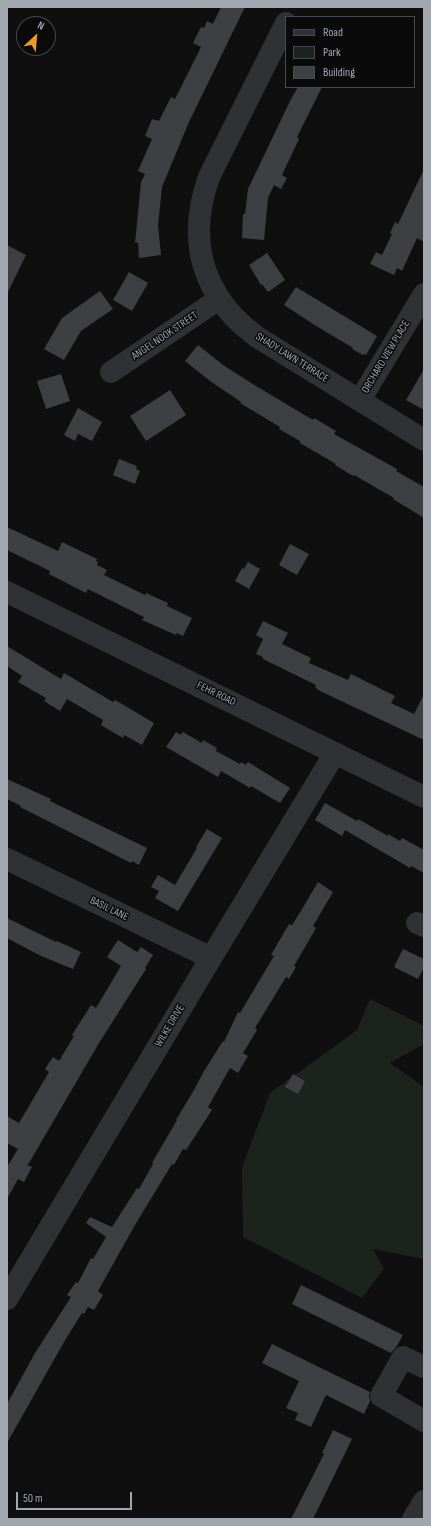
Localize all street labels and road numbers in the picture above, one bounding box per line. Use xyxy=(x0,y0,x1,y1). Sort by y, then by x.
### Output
street label: ANGEL NOOK STREET xyxy=(129,309,201,363)
street label: ORCHARD VIEW PLACE xyxy=(359,318,413,396)
street label: SHADY LAWN TERRACE xyxy=(253,330,331,386)
street label: FEHR ROAD xyxy=(194,679,238,709)
street label: BASIL LANE xyxy=(88,894,130,924)
street label: WILKE DRIVE xyxy=(152,1003,188,1049)

